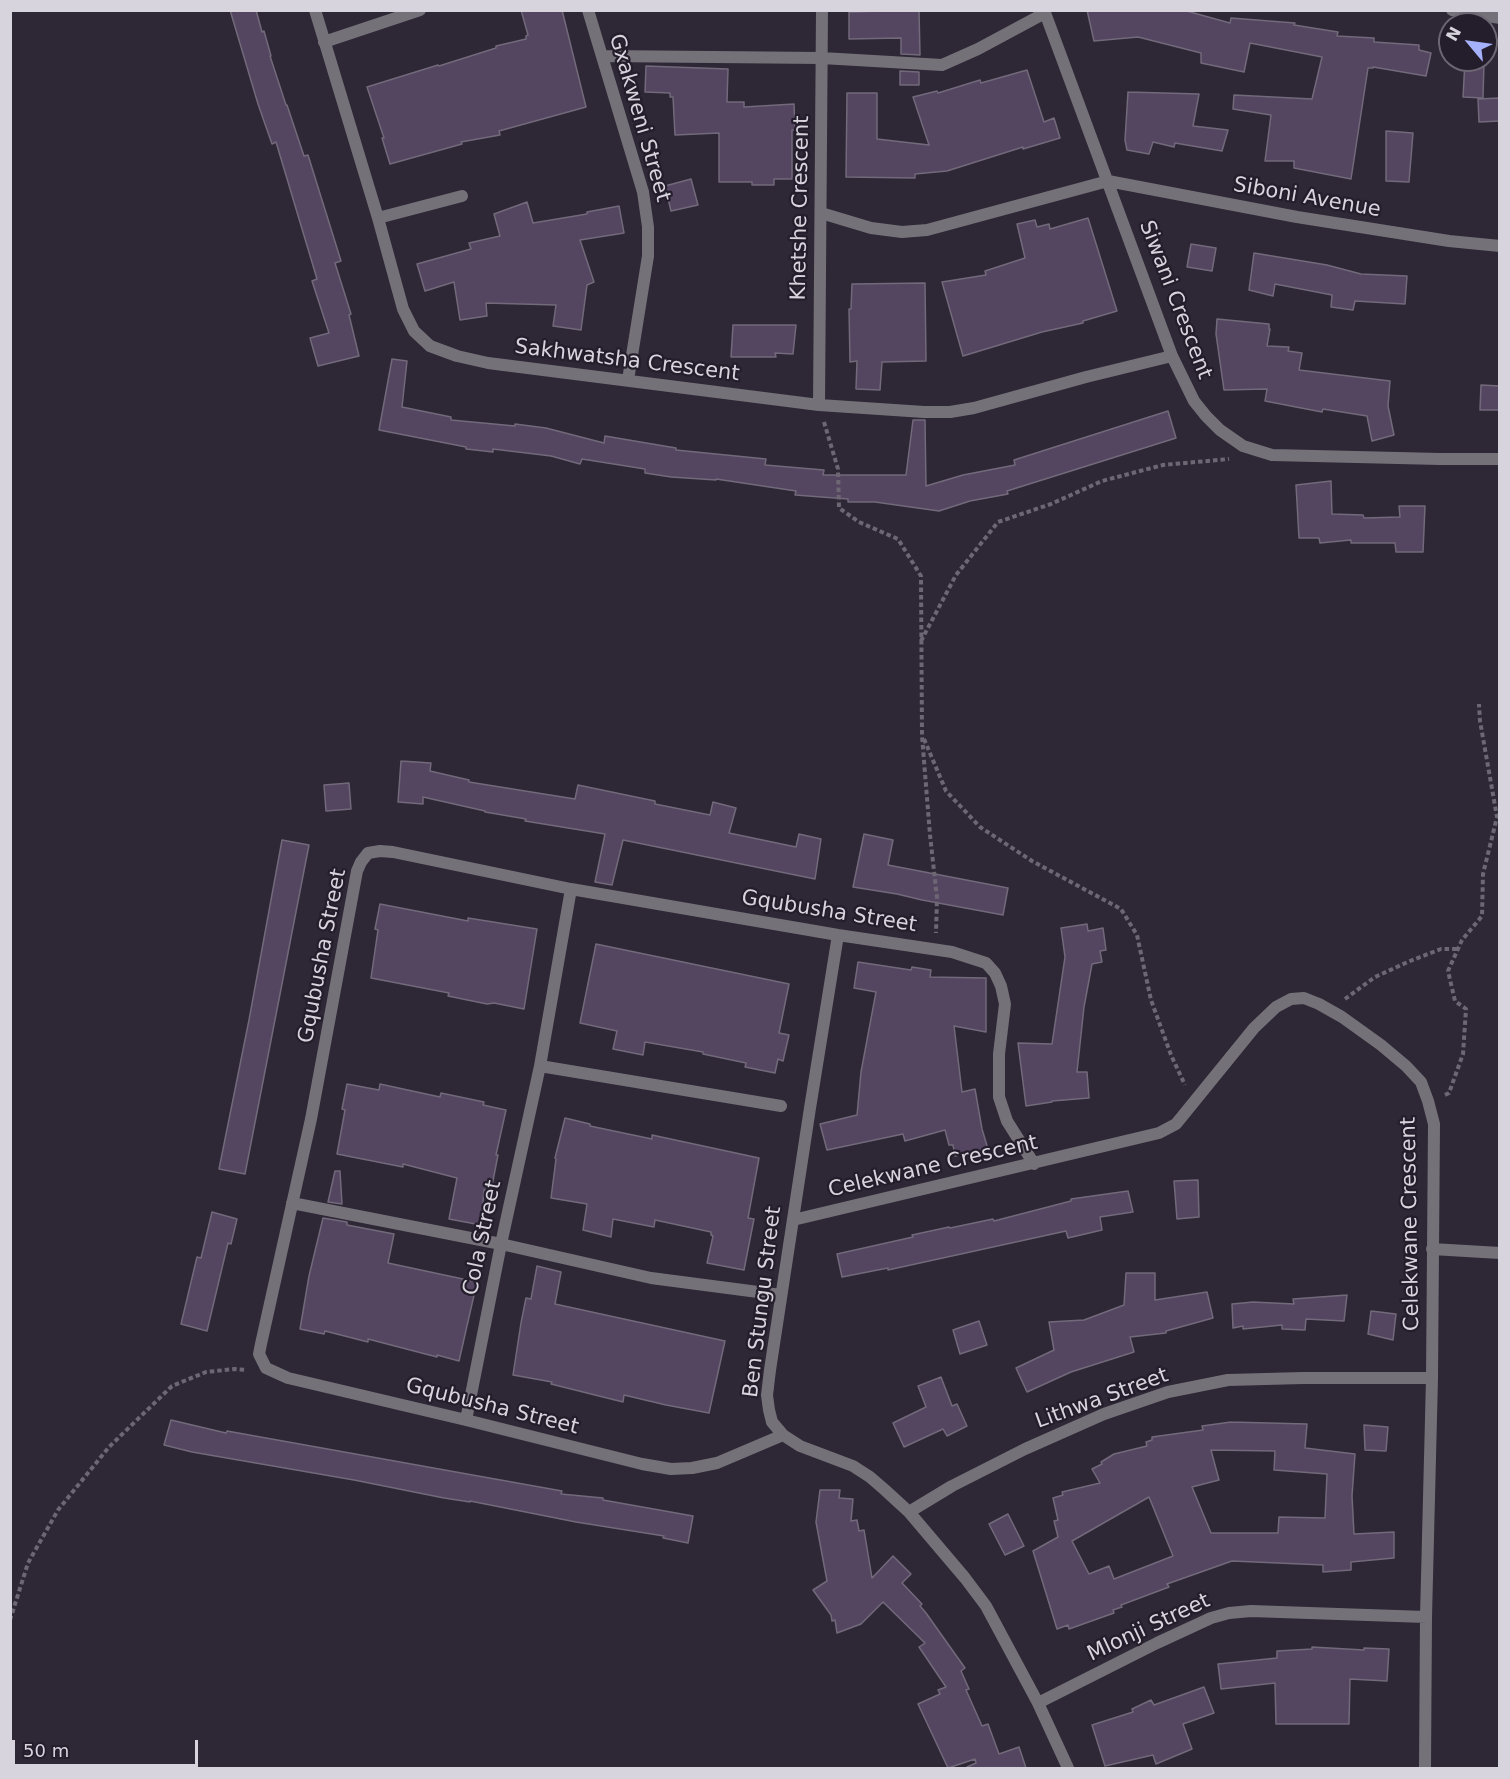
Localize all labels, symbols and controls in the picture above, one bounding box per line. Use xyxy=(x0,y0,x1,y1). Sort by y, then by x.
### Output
north arrow xyxy=(1438,12,1498,72)
text: N xyxy=(1442,24,1465,44)
street label: Gxakweni Street xyxy=(603,31,675,205)
street label: Khetshe Crescent xyxy=(787,115,815,301)
street label: Siboni Avenue xyxy=(1231,173,1383,223)
street label: Siwani Crescent xyxy=(1133,217,1217,383)
street label: Sakhwatsha Crescent xyxy=(513,335,741,387)
street label: Gqubusha Street xyxy=(294,867,352,1045)
street label: Gqubusha Street xyxy=(740,886,918,938)
street label: Celekwane Crescent xyxy=(1397,1117,1425,1331)
street label: Celekwane Crescent xyxy=(826,1131,1040,1203)
street label: Cola Street xyxy=(459,1178,507,1298)
street label: Ben Stungu Street xyxy=(739,1205,787,1399)
street label: Lithwa Street xyxy=(1032,1363,1172,1435)
street label: Gqubusha Street xyxy=(403,1373,581,1441)
street label: Mlonji Street xyxy=(1084,1589,1214,1667)
scale bar xyxy=(15,1728,201,1766)
text: 50 m xyxy=(23,1740,69,1761)

